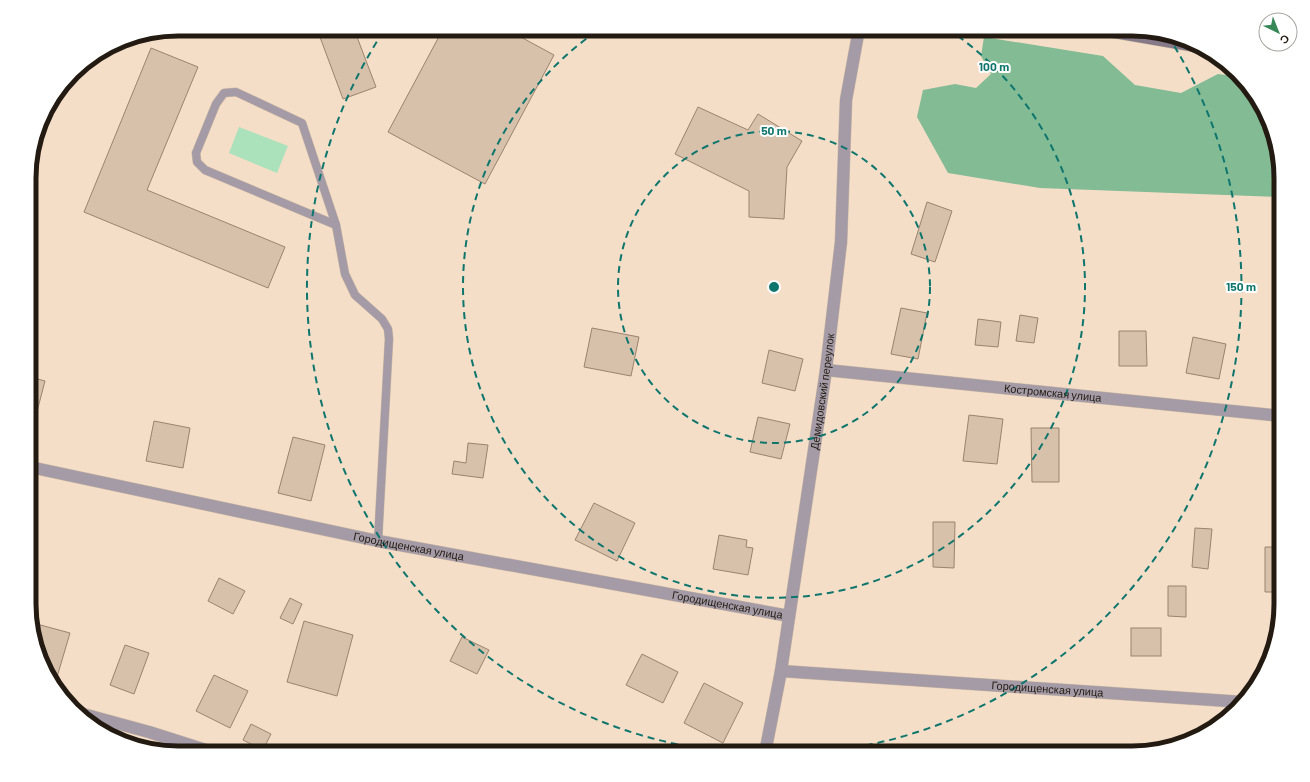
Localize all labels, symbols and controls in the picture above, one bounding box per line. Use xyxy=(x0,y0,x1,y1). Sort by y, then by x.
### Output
north arrow xyxy=(1258,12,1298,52)
text: С xyxy=(1278,32,1293,47)
text: 100 m xyxy=(979,59,1009,73)
text: 50 m xyxy=(761,123,787,137)
text: 150 m xyxy=(1226,279,1256,293)
centre of rings xyxy=(767,280,781,294)
street label: Демидовский переулок xyxy=(807,332,836,451)
street label: Костромская улица xyxy=(1003,381,1103,404)
street label: Городищенская улица xyxy=(352,529,466,563)
street label: Городищенская улица xyxy=(671,588,785,621)
street label: Городищенская улица xyxy=(991,678,1105,699)

